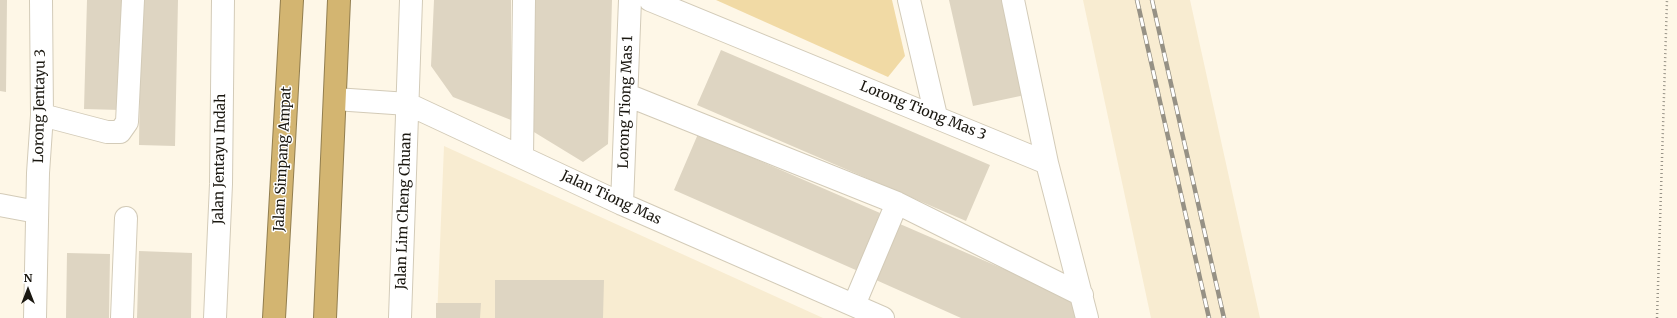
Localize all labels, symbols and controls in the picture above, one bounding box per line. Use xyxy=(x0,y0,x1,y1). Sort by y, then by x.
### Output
street label: Lorong Tiong Mas 1 xyxy=(615,35,637,169)
street label: Lorong Jentayu 3 xyxy=(31,49,49,163)
street label: Lorong Tiong Mas 3 xyxy=(857,78,989,144)
street label: Jalan Simpang Ampat xyxy=(271,86,295,232)
street label: Jalan Jentayu Indah xyxy=(210,93,230,225)
street label: Jalan Lim Cheng Chuan xyxy=(393,132,415,290)
street label: Jalan Tiong Mas xyxy=(558,167,664,229)
north arrow xyxy=(8,270,48,310)
text: N xyxy=(24,271,32,285)

